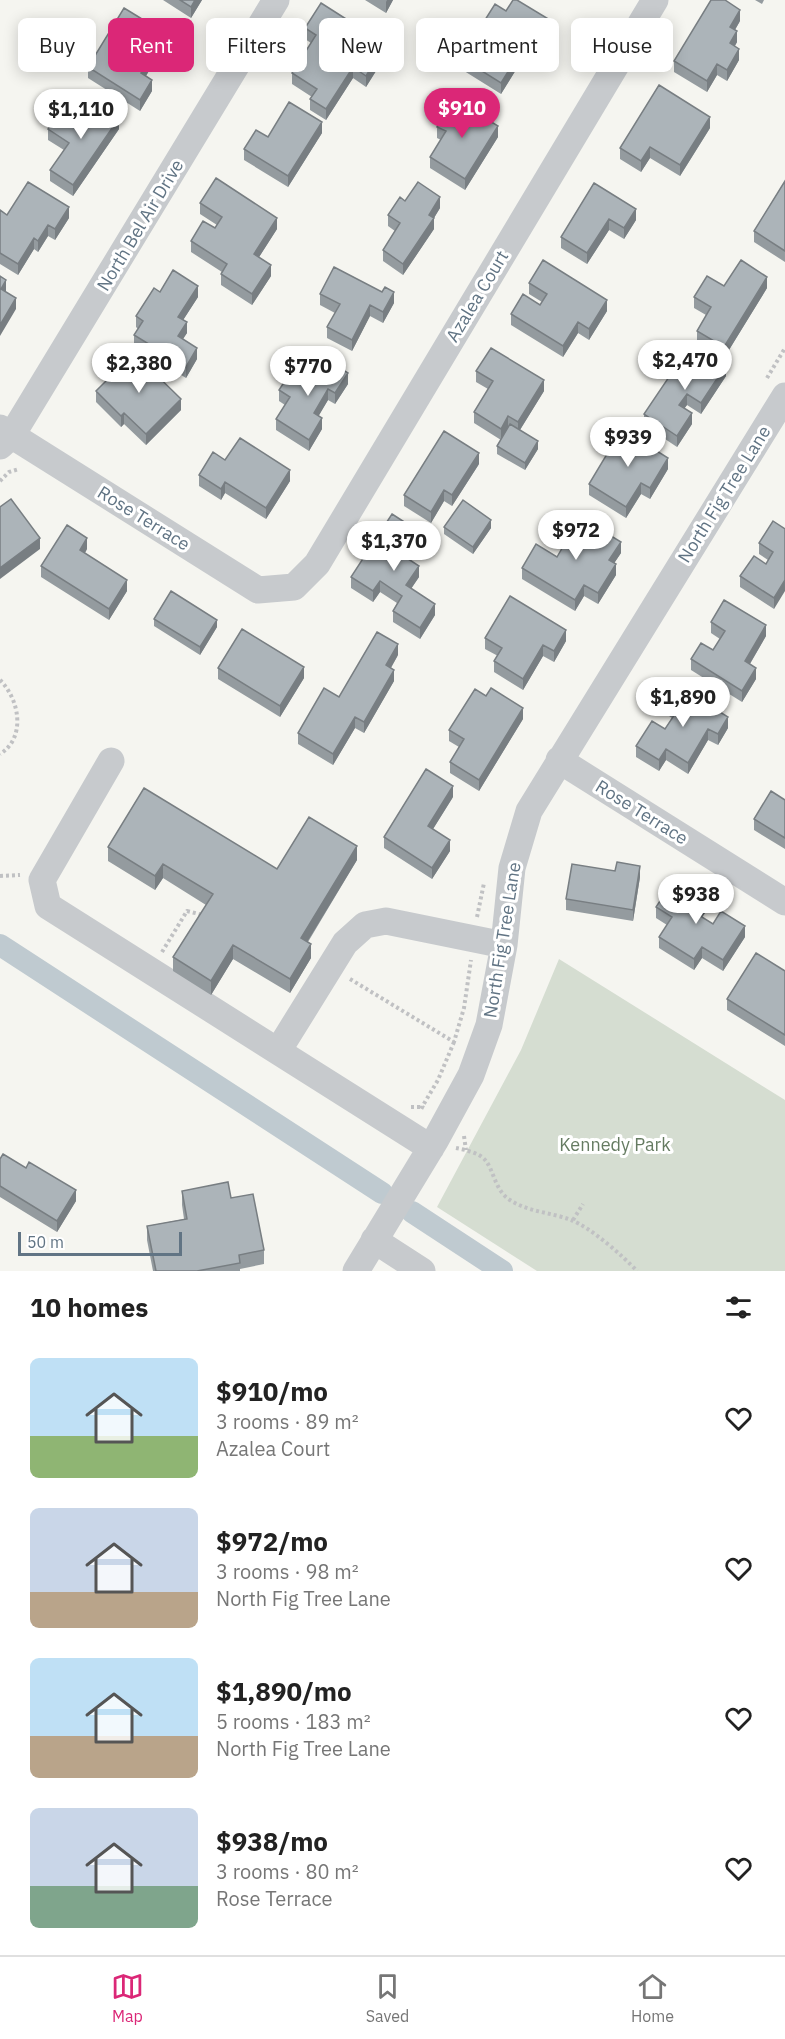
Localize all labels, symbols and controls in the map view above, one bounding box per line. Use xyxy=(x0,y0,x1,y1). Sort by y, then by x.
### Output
chip: Buy xyxy=(18,18,96,72)
chip: Rent xyxy=(108,18,194,72)
chip: Filters xyxy=(206,18,307,72)
chip: New xyxy=(319,18,404,72)
chip: Apartment xyxy=(416,18,559,72)
chip: House xyxy=(571,18,673,72)
pin: $910 xyxy=(426,88,498,139)
pin: $1,110 xyxy=(32,89,130,140)
text: $910 xyxy=(438,94,486,121)
text: $1,110 xyxy=(48,95,114,122)
street label: North Bel Air Drive xyxy=(92,155,188,295)
street label: Azalea Court xyxy=(441,246,513,346)
pin: $2,470 xyxy=(636,340,734,391)
pin: $2,380 xyxy=(90,343,188,394)
pin: $770 xyxy=(272,346,344,397)
text: $2,470 xyxy=(652,346,718,373)
text: $2,380 xyxy=(106,349,172,376)
text: $770 xyxy=(284,352,332,379)
pin: $939 xyxy=(592,417,664,468)
street label: North Fig Tree Lane xyxy=(673,421,775,567)
text: $939 xyxy=(604,423,652,450)
street label: Rose Terrace xyxy=(93,480,195,556)
pin: $972 xyxy=(540,510,612,561)
text: $972 xyxy=(552,516,600,543)
pin: $1,370 xyxy=(345,521,443,572)
text: $1,370 xyxy=(361,527,427,554)
pin: $1,890 xyxy=(634,677,732,728)
text: $1,890 xyxy=(650,683,716,710)
street label: Rose Terrace xyxy=(591,774,693,850)
street label: North Fig Tree Lane xyxy=(478,860,526,1019)
pin: $938 xyxy=(660,874,732,925)
text: $938 xyxy=(672,880,720,907)
park label: Kennedy Park xyxy=(559,1133,671,1156)
scale bar xyxy=(18,1229,182,1256)
text: 50 m xyxy=(27,1232,64,1252)
text: 10 homes xyxy=(30,1290,148,1324)
icon: filters xyxy=(722,1291,755,1324)
text: $910/mo xyxy=(216,1374,328,1408)
icon: home xyxy=(78,1382,150,1454)
icon: heart xyxy=(722,1402,755,1435)
text: 3 rooms · 89 m² xyxy=(216,1408,359,1435)
text: Azalea Court xyxy=(216,1435,330,1462)
text: $972/mo xyxy=(216,1524,328,1558)
icon: home xyxy=(78,1532,150,1604)
icon: heart xyxy=(722,1552,755,1585)
text: 3 rooms · 98 m² xyxy=(216,1558,359,1585)
text: North Fig Tree Lane xyxy=(216,1585,391,1612)
text: $1,890/mo xyxy=(216,1674,352,1708)
icon: home xyxy=(78,1682,150,1754)
icon: heart xyxy=(722,1702,755,1735)
text: 5 rooms · 183 m² xyxy=(216,1708,371,1735)
text: North Fig Tree Lane xyxy=(216,1735,391,1762)
text: $938/mo xyxy=(216,1824,328,1858)
icon: home xyxy=(78,1832,150,1904)
icon: heart xyxy=(722,1852,755,1885)
text: 3 rooms · 80 m² xyxy=(216,1858,359,1885)
text: Rose Terrace xyxy=(216,1885,332,1912)
tab: Map xyxy=(111,1970,144,2026)
tab: Saved xyxy=(366,1970,409,2026)
tab: Home xyxy=(631,1970,674,2026)

